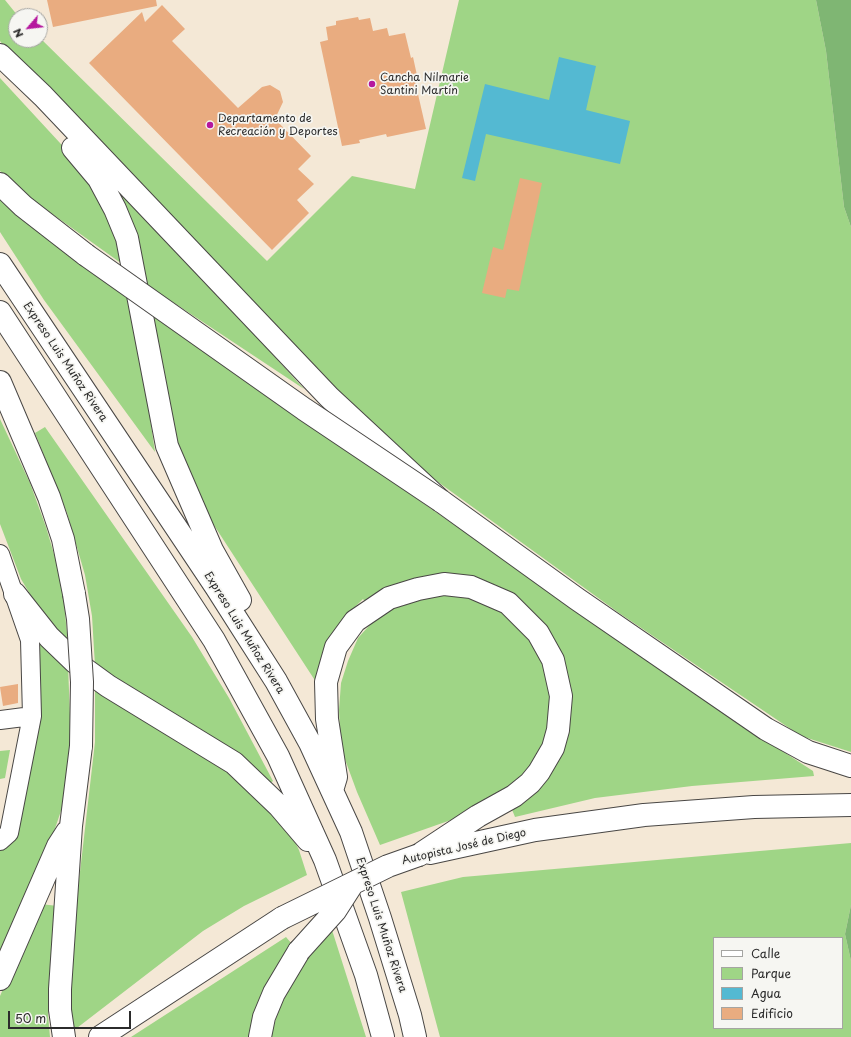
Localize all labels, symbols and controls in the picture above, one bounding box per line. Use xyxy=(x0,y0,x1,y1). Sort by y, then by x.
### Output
north arrow xyxy=(8,8,48,48)
text: N xyxy=(8,26,27,41)
place label: Cancha Nilmarie Santini Martín xyxy=(380,71,469,97)
marker: Cancha Nilmarie Santini Martín xyxy=(367,79,377,89)
place label: Departamento de Recreación y Deportes xyxy=(218,112,338,138)
marker: Departamento de Recreación y Deportes xyxy=(205,120,215,130)
street label: Expreso Luis Muñoz Rivera xyxy=(20,300,110,424)
street label: Expreso Luis Muñoz Rivera xyxy=(201,570,287,696)
street label: Autopista José de Diego xyxy=(401,826,527,868)
street label: Expreso Luis Muñoz Rivera xyxy=(353,856,409,994)
legend xyxy=(713,937,843,1029)
text: Calle xyxy=(751,944,780,962)
text: Parque xyxy=(751,964,791,982)
text: Agua xyxy=(751,984,781,1002)
scale bar xyxy=(10,1003,133,1029)
text: Edificio xyxy=(751,1004,793,1022)
text: 50 m xyxy=(15,1009,46,1027)

